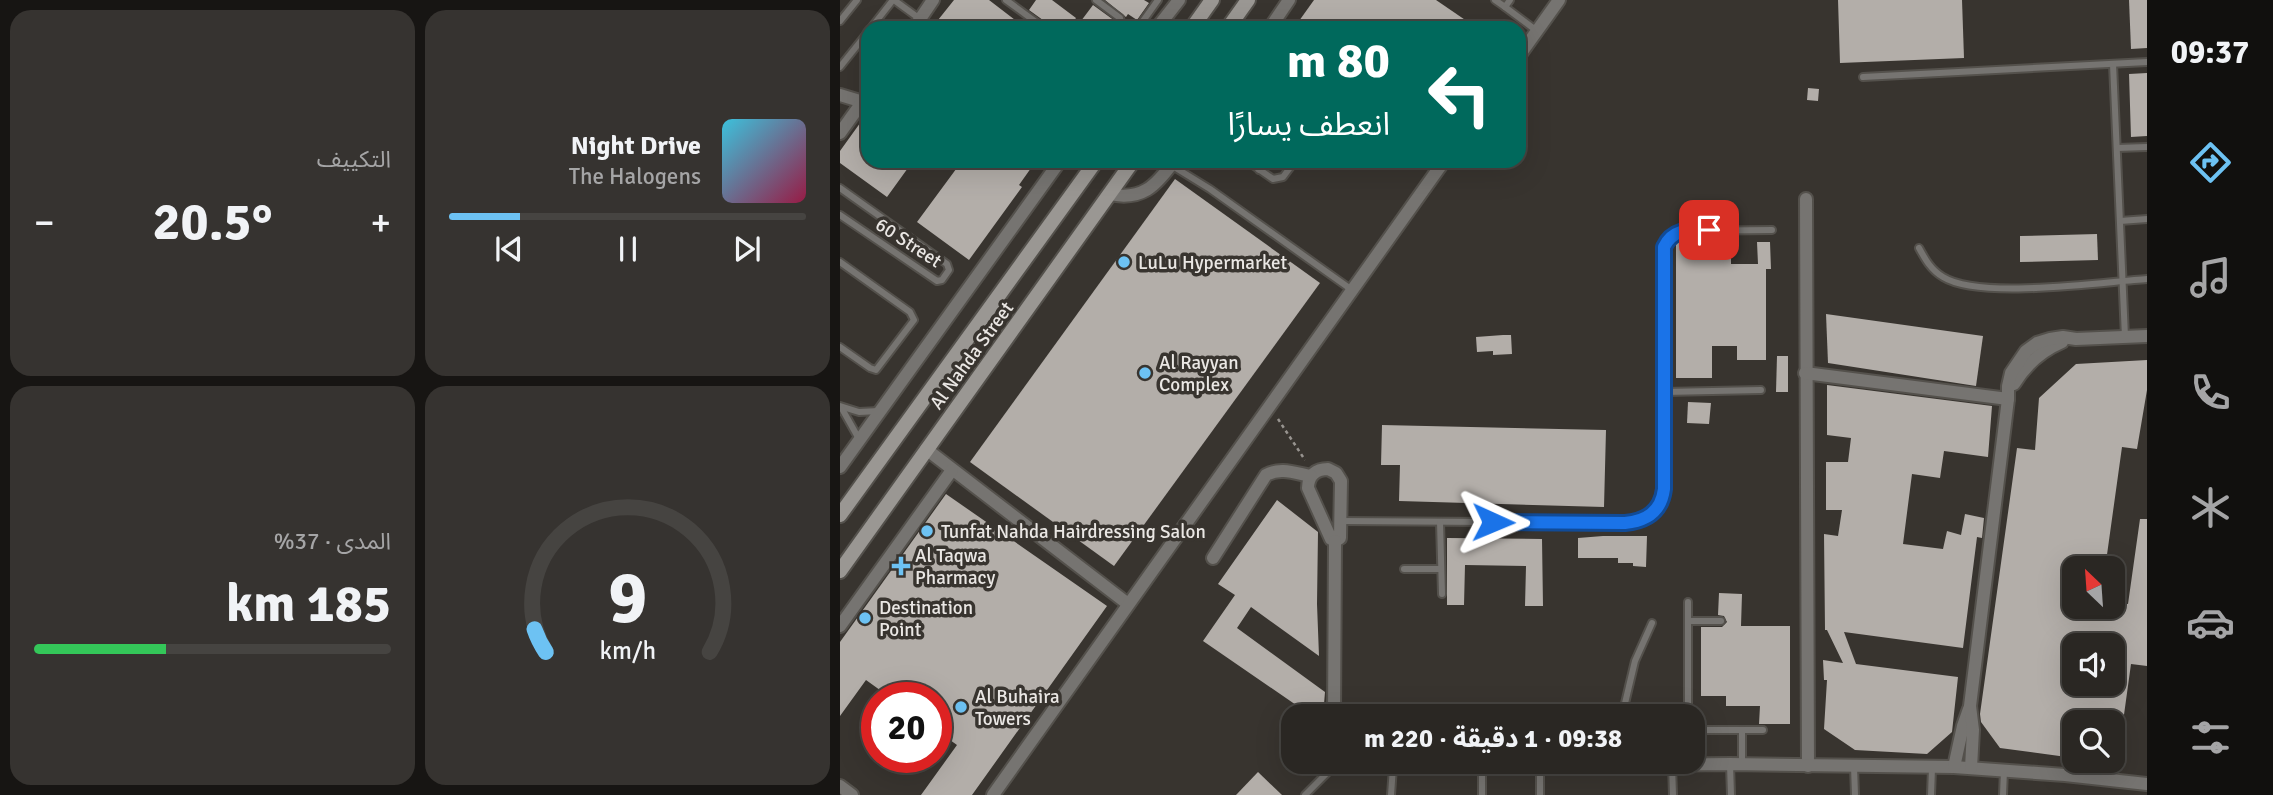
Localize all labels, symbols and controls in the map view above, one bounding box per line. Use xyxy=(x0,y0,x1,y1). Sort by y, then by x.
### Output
text: 80 m xyxy=(1287,31,1390,91)
text: 09:37 xyxy=(2171,33,2249,72)
icon: left xyxy=(1414,49,1505,140)
text: انعطف يسارًا xyxy=(1228,105,1390,144)
text: Night Drive xyxy=(571,130,701,162)
icon: directions xyxy=(2186,138,2235,187)
text: التكييف xyxy=(317,145,391,174)
text: The Halogens xyxy=(569,162,701,191)
text: 20.5° xyxy=(153,190,272,254)
text: − xyxy=(34,199,55,246)
text: + xyxy=(370,199,391,246)
pin xyxy=(1679,200,1739,260)
icon: arrive xyxy=(1690,211,1728,249)
street label: 60 Street xyxy=(871,213,946,273)
icon: previous xyxy=(490,230,528,268)
icon: pause xyxy=(609,230,647,268)
icon: next xyxy=(728,230,766,268)
place label: LuLu Hypermarket xyxy=(1138,251,1288,275)
icon: music xyxy=(2186,253,2235,302)
marker: LuLu Hypermarket xyxy=(1116,254,1132,270)
street label: Al Nahda Street xyxy=(925,297,1019,414)
place label: Al Rayyan Complex xyxy=(1159,351,1239,397)
marker: Al Rayyan Complex xyxy=(1137,365,1153,381)
icon: phone xyxy=(2186,368,2235,417)
icon: climate xyxy=(2186,483,2235,532)
position arrow xyxy=(1456,485,1530,559)
place label: Tunfat Nahda Hairdressing Salon xyxy=(941,520,1206,544)
marker: Tunfat Nahda Hairdressing Salon xyxy=(919,523,935,539)
text: المدى · 37% xyxy=(274,527,391,556)
place label: Al Taqwa Pharmacy xyxy=(915,544,995,590)
text: 9 xyxy=(608,554,647,643)
north arrow xyxy=(2062,556,2124,620)
map controls xyxy=(2062,556,2125,773)
marker: Al Taqwa Pharmacy xyxy=(893,558,909,574)
text: 185 km xyxy=(226,572,391,636)
place label: Destination Point xyxy=(879,596,973,642)
icon: car xyxy=(2186,598,2235,647)
marker: Destination Point xyxy=(857,610,873,626)
button: sound xyxy=(2062,633,2125,696)
text: km/h xyxy=(599,634,656,665)
speed limit sign: 20 xyxy=(861,682,952,773)
place label: Al Buhaira Towers xyxy=(975,685,1060,731)
marker: Al Buhaira Towers xyxy=(953,699,969,715)
button: search xyxy=(2062,710,2125,773)
icon: filters xyxy=(2186,713,2235,762)
text: 09:38 · 1 دقيقة · 220 m xyxy=(1364,723,1622,755)

